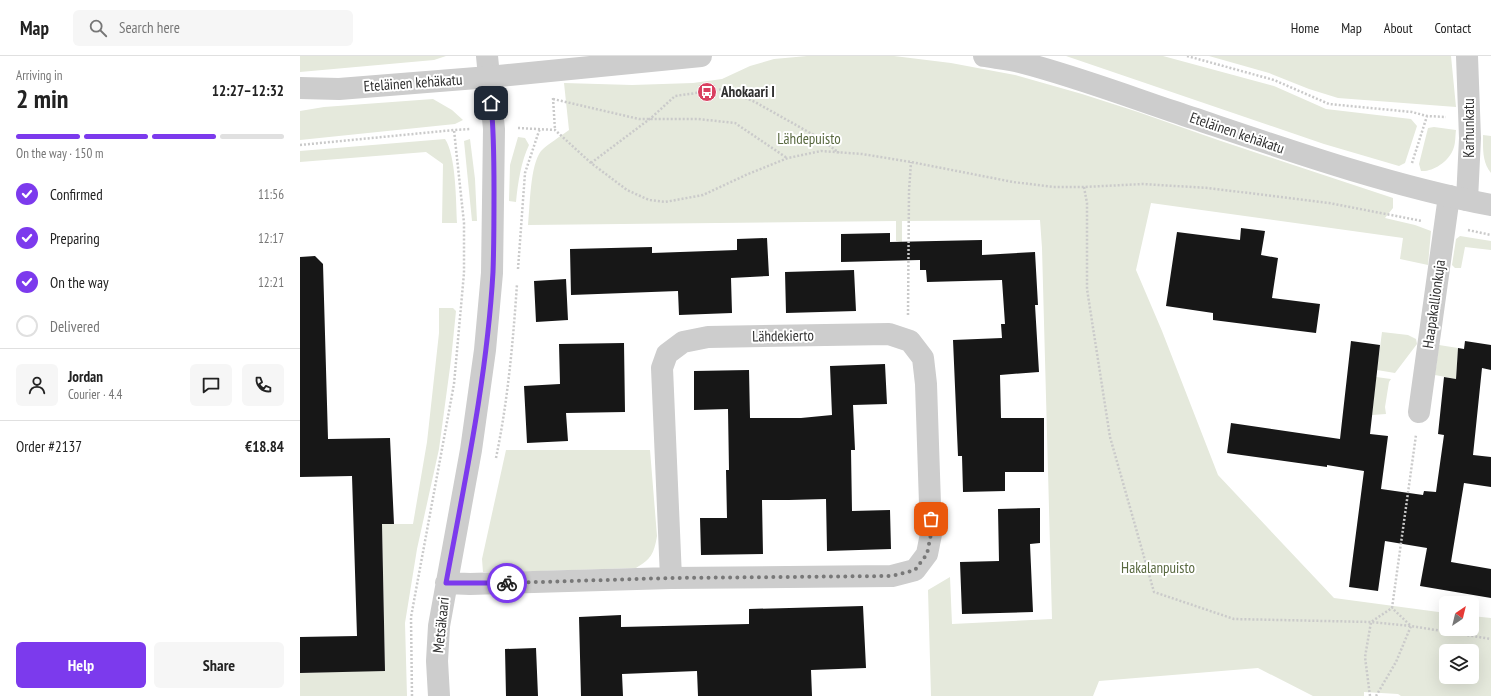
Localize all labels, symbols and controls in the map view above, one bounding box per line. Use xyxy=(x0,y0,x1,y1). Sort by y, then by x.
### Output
search box xyxy=(73,10,353,46)
text: Map xyxy=(20,16,49,40)
icon: search xyxy=(87,17,109,39)
text: Search here xyxy=(119,18,180,37)
text: Home xyxy=(1291,19,1319,37)
text: Map xyxy=(1341,19,1362,37)
text: About xyxy=(1384,19,1413,37)
text: Contact xyxy=(1435,19,1471,37)
text: Arriving in xyxy=(16,67,63,84)
street label: Eteläinen kehäkatu xyxy=(363,70,463,95)
text: 12:27–12:32 xyxy=(212,81,284,100)
bus stop icon: Ahokaari I xyxy=(696,81,718,103)
text: 2 min xyxy=(16,82,69,115)
place label: Ahokaari I xyxy=(720,82,775,101)
pin xyxy=(474,86,508,120)
icon: home xyxy=(480,92,502,114)
street label: Karhunkatu xyxy=(1459,98,1478,158)
street label: Eteläinen kehäkatu xyxy=(1187,107,1287,158)
park label: Lähdepuisto xyxy=(777,129,841,148)
text: On the way · 150 m xyxy=(16,145,103,162)
icon: check xyxy=(16,183,38,205)
text: Confirmed xyxy=(50,185,103,204)
text: 11:56 xyxy=(258,186,284,203)
icon: check xyxy=(16,227,38,249)
text: Preparing xyxy=(50,229,100,248)
text: 12:17 xyxy=(258,230,284,247)
street label: Haapakallionkuja xyxy=(1418,258,1449,349)
icon: check xyxy=(16,271,38,293)
text: On the way xyxy=(50,273,109,292)
text: 12:21 xyxy=(258,274,284,291)
text: Delivered xyxy=(50,317,100,336)
street label: Lähdekierto xyxy=(752,325,814,346)
button: person xyxy=(16,364,58,406)
button: chat xyxy=(190,364,232,406)
button: phone xyxy=(242,364,284,406)
text: Jordan xyxy=(68,367,103,386)
text: Courier · 4.4 xyxy=(68,386,122,403)
text: Order #2137 xyxy=(16,437,82,456)
text: €18.84 xyxy=(245,437,284,456)
pin xyxy=(914,502,948,536)
icon: bag xyxy=(920,508,942,530)
park label: Hakalanpuisto xyxy=(1121,558,1195,577)
courier xyxy=(487,563,527,603)
icon: bike xyxy=(496,572,518,594)
street label: Metsäkaari xyxy=(428,596,453,654)
north arrow xyxy=(1439,596,1479,636)
map controls xyxy=(1439,596,1479,684)
button: Help xyxy=(16,642,146,688)
button: Share xyxy=(154,642,284,688)
button: layers xyxy=(1439,644,1479,684)

